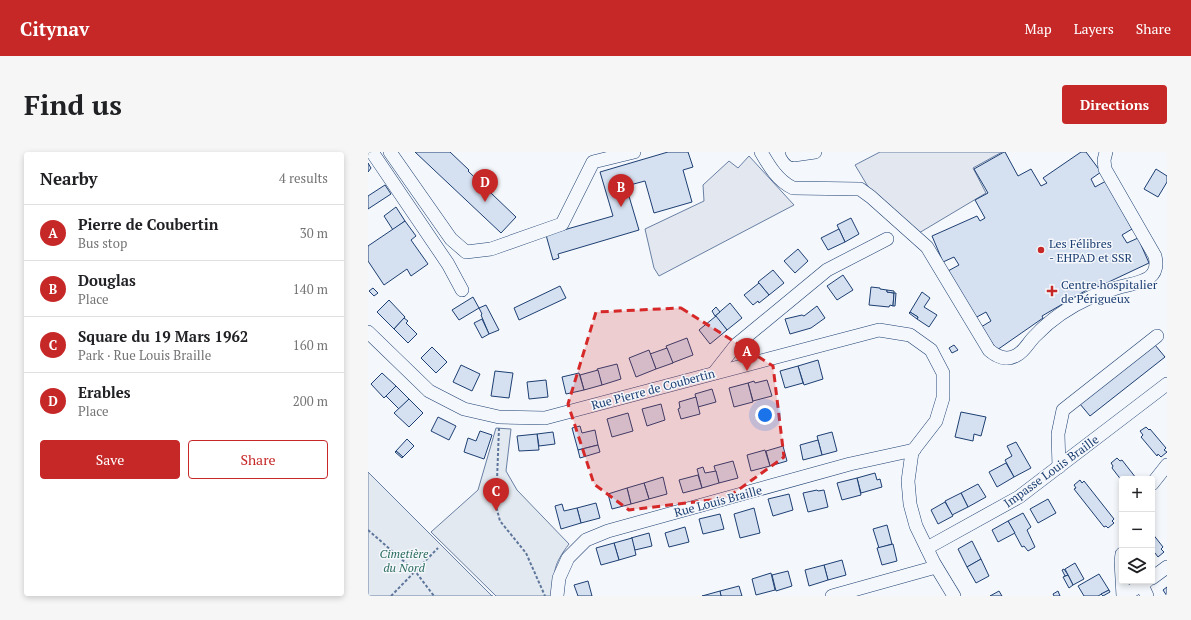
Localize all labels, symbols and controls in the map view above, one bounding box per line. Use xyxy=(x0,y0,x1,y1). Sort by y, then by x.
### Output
text: Citynav xyxy=(20,16,89,41)
text: Map xyxy=(1025,19,1052,38)
text: Layers xyxy=(1074,19,1114,38)
text: Share xyxy=(1136,19,1171,38)
button: Directions xyxy=(1062,85,1167,124)
text: Find us xyxy=(24,86,122,123)
text: Nearby xyxy=(40,167,98,190)
text: 4 results xyxy=(279,169,328,187)
pin: D xyxy=(472,169,498,202)
pin: B xyxy=(608,174,634,207)
text: Pierre de Coubertin xyxy=(78,214,218,234)
text: A xyxy=(48,224,58,242)
text: 30 m xyxy=(300,224,328,242)
text: Bus stop xyxy=(78,234,127,252)
place label: Les Félibres - EHPAD et SSR xyxy=(1049,236,1132,265)
marker: Les Félibres - EHPAD et SSR xyxy=(1036,245,1046,255)
text: Douglas xyxy=(78,270,136,290)
place label: Centre hospitalier de Périgueux xyxy=(1061,277,1158,306)
text: B xyxy=(49,280,57,298)
text: 140 m xyxy=(293,280,328,298)
marker: Centre hospitalier de Périgueux xyxy=(1046,285,1058,297)
text: Place xyxy=(78,290,109,308)
text: Square du 19 Mars 1962 xyxy=(78,326,248,346)
text: C xyxy=(49,336,57,354)
text: 160 m xyxy=(293,336,328,354)
pin: A xyxy=(734,338,760,371)
text: Park · Rue Louis Braille xyxy=(78,346,211,364)
street label: Rue Pierre de Coubertin xyxy=(590,365,716,413)
text: Erables xyxy=(78,382,131,402)
text: D xyxy=(48,392,58,410)
text: 200 m xyxy=(293,392,328,410)
text: Place xyxy=(78,402,109,420)
your location xyxy=(755,405,775,425)
street label: Impasse Louis Braille xyxy=(1001,432,1101,510)
button: Save xyxy=(40,440,180,479)
button: Share xyxy=(188,440,328,479)
map controls xyxy=(1119,476,1155,584)
button: + xyxy=(1119,476,1155,512)
pin: C xyxy=(483,478,509,511)
street label: Rue Louis Braille xyxy=(672,482,764,520)
button: − xyxy=(1119,512,1155,548)
park label: Cimetière du Nord xyxy=(380,546,429,575)
button: layers xyxy=(1119,548,1155,584)

